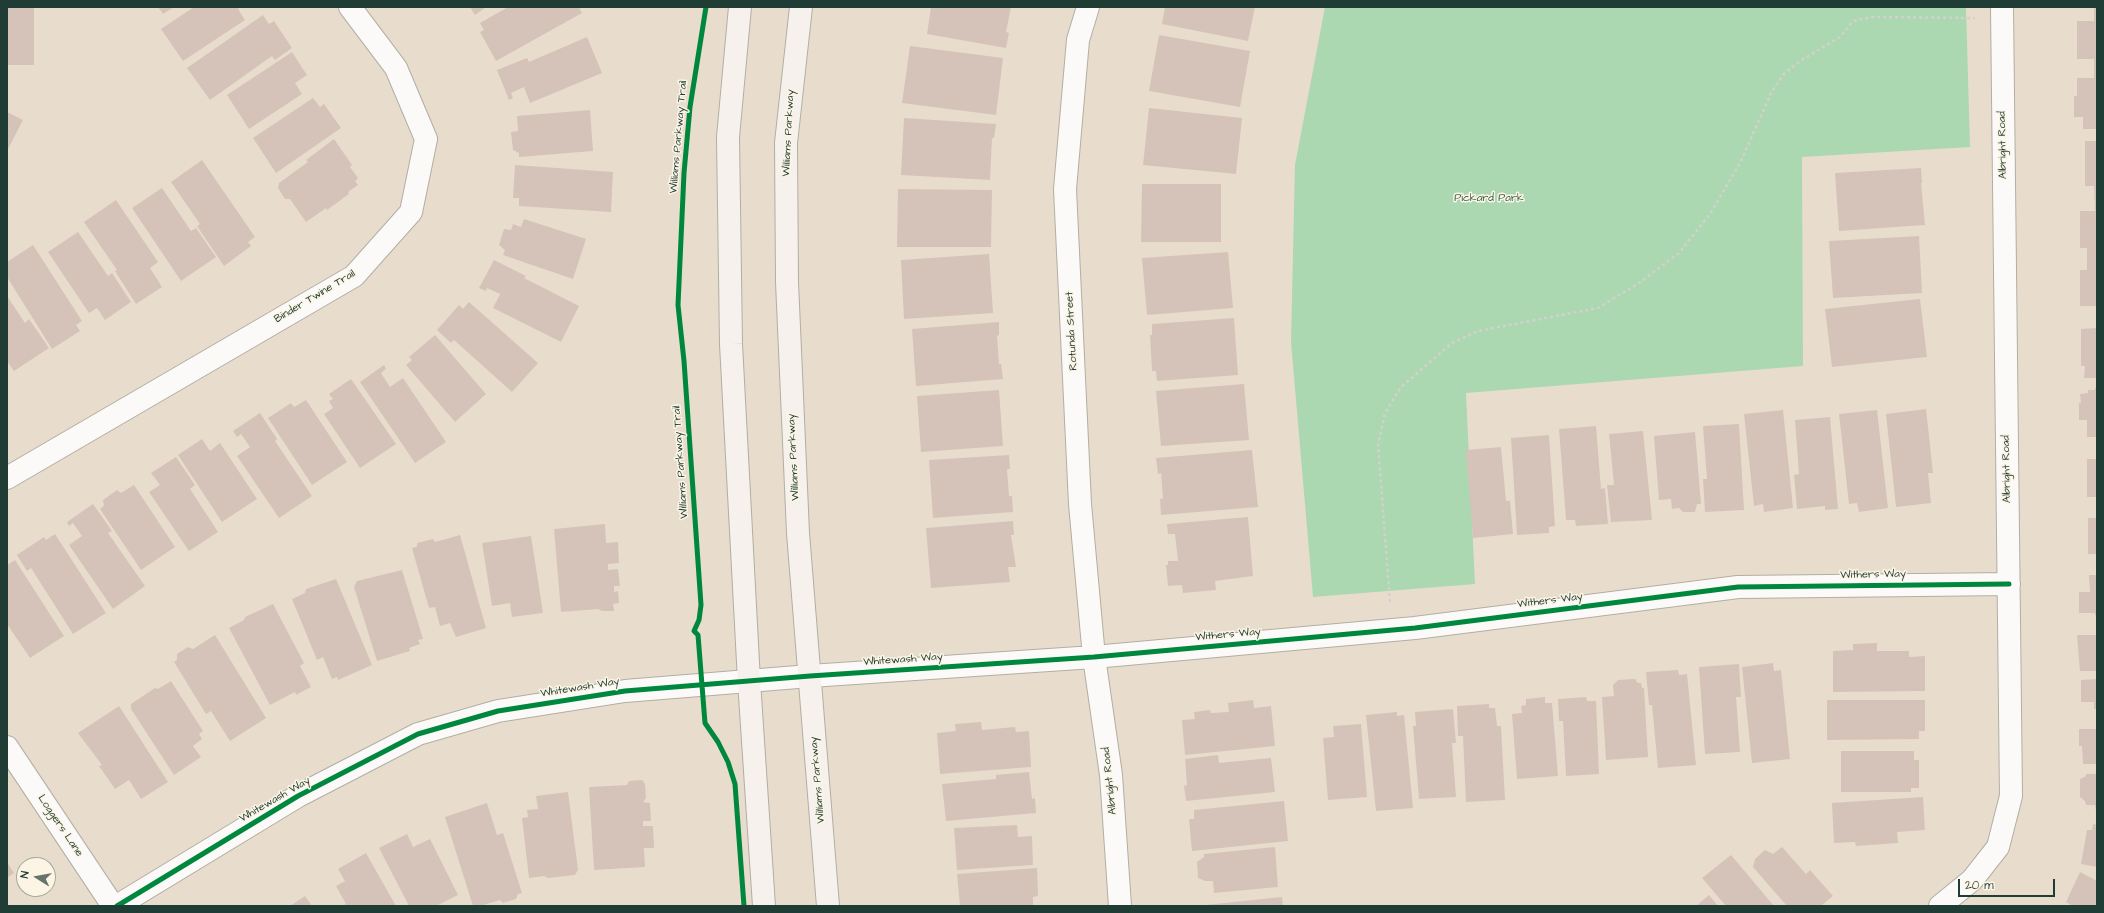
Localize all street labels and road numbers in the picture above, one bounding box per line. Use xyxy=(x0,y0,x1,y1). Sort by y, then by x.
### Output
street label: Williams Parkway Trail xyxy=(667,80,691,194)
street label: Williams Parkway xyxy=(780,89,798,177)
street label: Albright Road xyxy=(1996,111,2010,179)
street label: Binder Twine Trail xyxy=(272,268,358,326)
street label: Rotunda Street xyxy=(1063,291,1081,371)
street label: Williams Parkway Trail xyxy=(670,405,692,519)
street label: Williams Parkway xyxy=(785,413,803,501)
street label: Albright Road xyxy=(2000,435,2014,503)
street label: Withers Way xyxy=(1840,568,1906,582)
street label: Withers Way xyxy=(1517,590,1583,612)
street label: Withers Way xyxy=(1195,626,1261,644)
street label: Whitewash Way xyxy=(863,651,943,669)
street label: Whitewash Way xyxy=(540,675,620,701)
street label: Williams Parkway xyxy=(808,736,828,824)
street label: Albright Road xyxy=(1100,747,1120,815)
street label: Whitewash Way xyxy=(237,774,313,826)
street label: Loggers Lane xyxy=(34,793,86,859)

